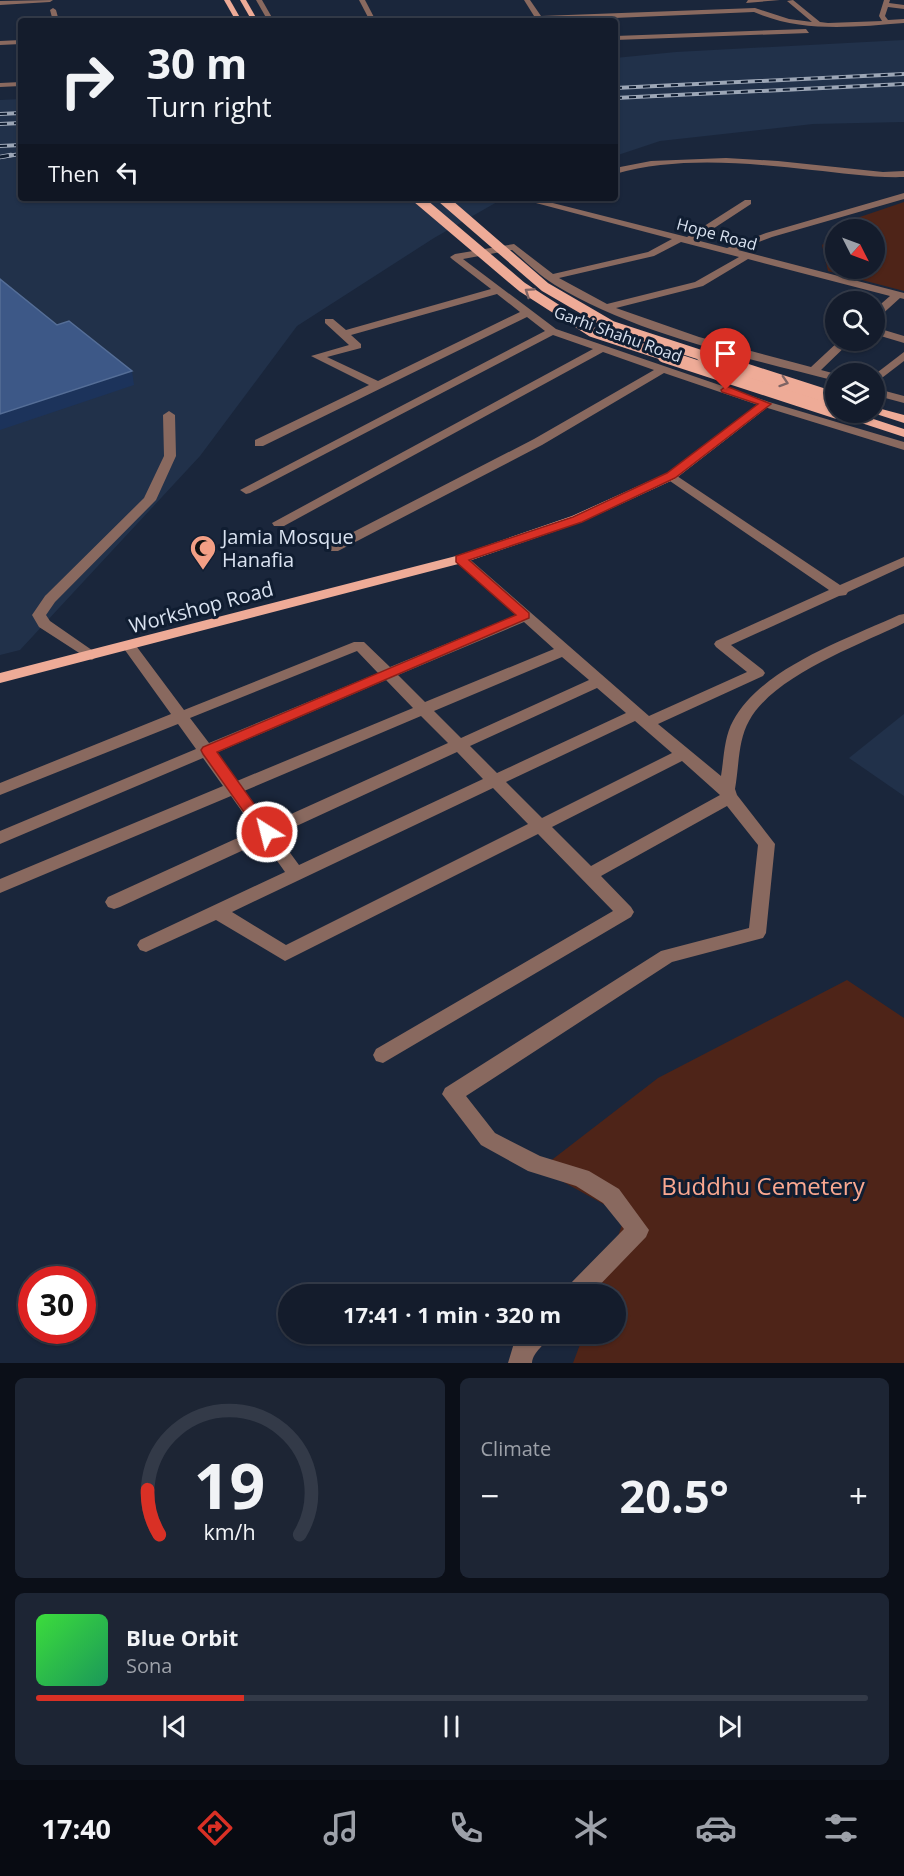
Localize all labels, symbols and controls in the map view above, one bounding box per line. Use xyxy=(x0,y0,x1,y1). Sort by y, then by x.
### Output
text: 30 m xyxy=(147,34,247,91)
icon: right xyxy=(48,42,126,120)
text: Turn right xyxy=(147,88,272,125)
icon: left xyxy=(111,156,144,189)
text: Then xyxy=(48,158,99,188)
street label: Hope Road xyxy=(674,213,760,255)
north arrow xyxy=(825,219,885,279)
map controls xyxy=(825,219,885,423)
one-way arrow xyxy=(524,288,535,299)
button: search xyxy=(825,291,885,351)
street label: Garhi Shahu Road xyxy=(551,301,685,367)
pin xyxy=(700,328,751,390)
icon: arrive xyxy=(709,337,742,370)
button: layers xyxy=(825,363,885,423)
one-way arrow xyxy=(778,375,789,387)
place label: Jamia Mosque Hanafia xyxy=(220,523,354,573)
mosque icon: Jamia Mosque Hanafia xyxy=(188,533,218,571)
street label: Workshop Road xyxy=(126,575,276,639)
position arrow xyxy=(235,800,299,864)
park label: Buddhu Cemetery xyxy=(661,1169,866,1202)
speed limit sign: 30 xyxy=(18,1266,96,1344)
text: 17:41 · 1 min · 320 m xyxy=(343,1299,561,1329)
text: Climate xyxy=(481,1435,551,1462)
text: 19 xyxy=(194,1442,265,1527)
text: 20.5° xyxy=(620,1465,729,1526)
text: − xyxy=(481,1473,499,1518)
text: + xyxy=(849,1473,868,1518)
text: km/h xyxy=(204,1517,256,1546)
text: Blue Orbit xyxy=(126,1622,238,1652)
text: Sona xyxy=(126,1652,172,1679)
icon: previous xyxy=(158,1710,191,1743)
icon: pause xyxy=(435,1710,468,1743)
icon: next xyxy=(713,1710,746,1743)
icon: directions xyxy=(194,1807,236,1849)
icon: music xyxy=(320,1807,362,1849)
icon: phone xyxy=(445,1807,487,1849)
icon: climate xyxy=(570,1807,612,1849)
icon: car xyxy=(695,1807,737,1849)
icon: filters xyxy=(820,1807,862,1849)
text: 17:40 xyxy=(42,1810,111,1847)

